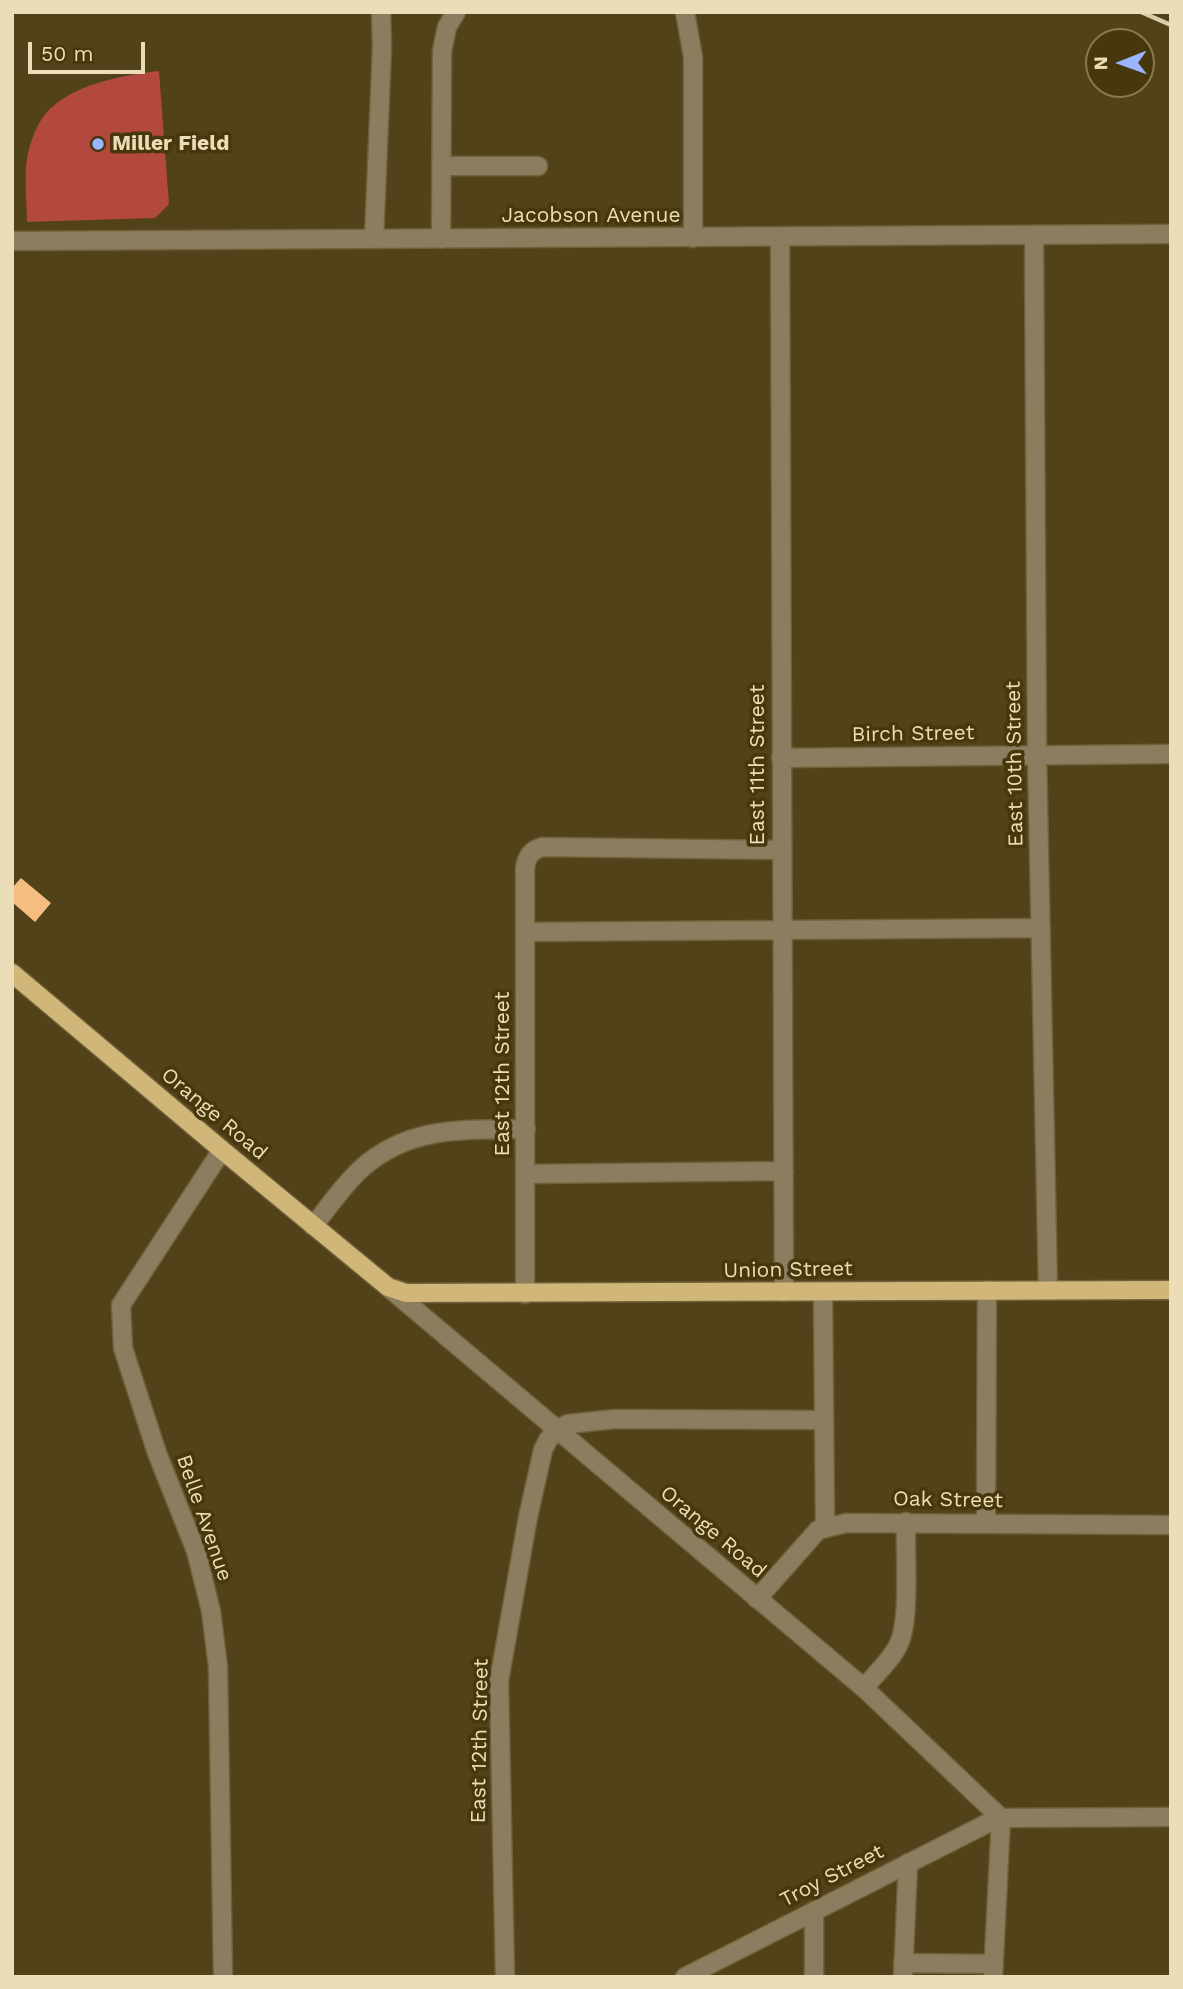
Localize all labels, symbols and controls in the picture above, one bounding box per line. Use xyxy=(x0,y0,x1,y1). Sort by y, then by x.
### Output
scale bar xyxy=(32,28,149,72)
north arrow xyxy=(1085,28,1155,98)
text: 50 m xyxy=(41,41,93,66)
text: N xyxy=(1089,56,1112,71)
place label: Miller Field xyxy=(112,131,229,157)
marker: Miller Field xyxy=(90,136,106,152)
street label: Jacobson Avenue xyxy=(501,203,681,229)
street label: East 10th Street xyxy=(1001,681,1029,847)
street label: East 11th Street xyxy=(745,685,771,845)
street label: Birch Street xyxy=(851,720,975,748)
street label: East 12th Street xyxy=(490,992,516,1156)
street label: Orange Road xyxy=(156,1062,272,1166)
street label: Union Street xyxy=(723,1256,853,1284)
street label: Belle Avenue xyxy=(171,1451,237,1585)
street label: Orange Road xyxy=(655,1480,771,1584)
street label: Oak Street xyxy=(893,1486,1003,1514)
street label: East 12th Street xyxy=(466,1658,494,1824)
street label: Troy Street xyxy=(776,1839,888,1913)

